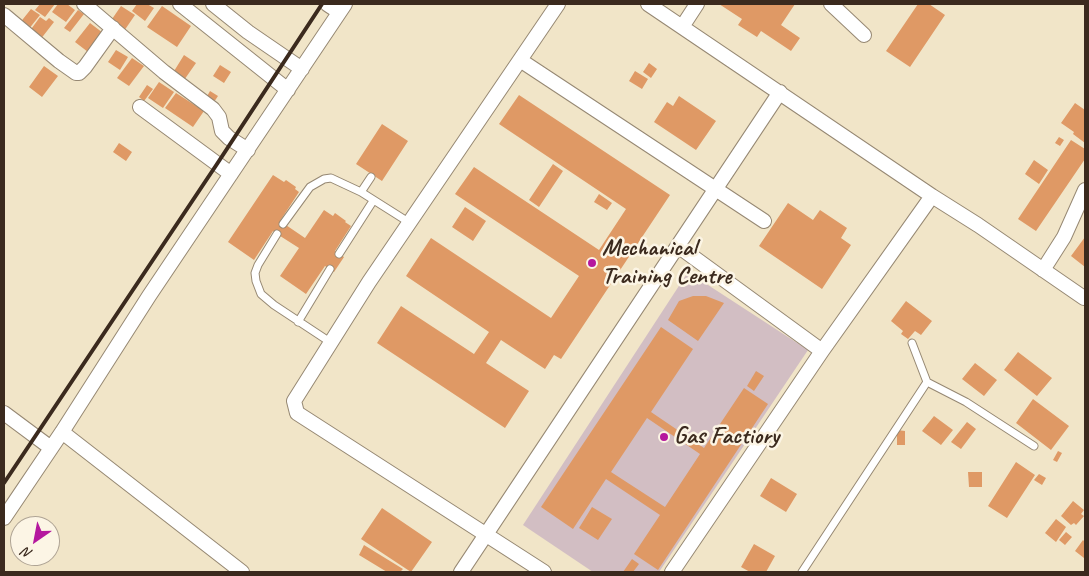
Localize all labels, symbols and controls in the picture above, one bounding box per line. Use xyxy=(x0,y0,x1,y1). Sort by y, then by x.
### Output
place label: Mechanical Training Centre xyxy=(602,235,731,291)
marker: Mechanical Training Centre xyxy=(586,257,598,269)
place label: Gas Factiory xyxy=(674,423,779,451)
marker: Gas Factiory xyxy=(658,431,670,443)
north arrow xyxy=(10,516,60,566)
text: N xyxy=(19,544,35,563)

